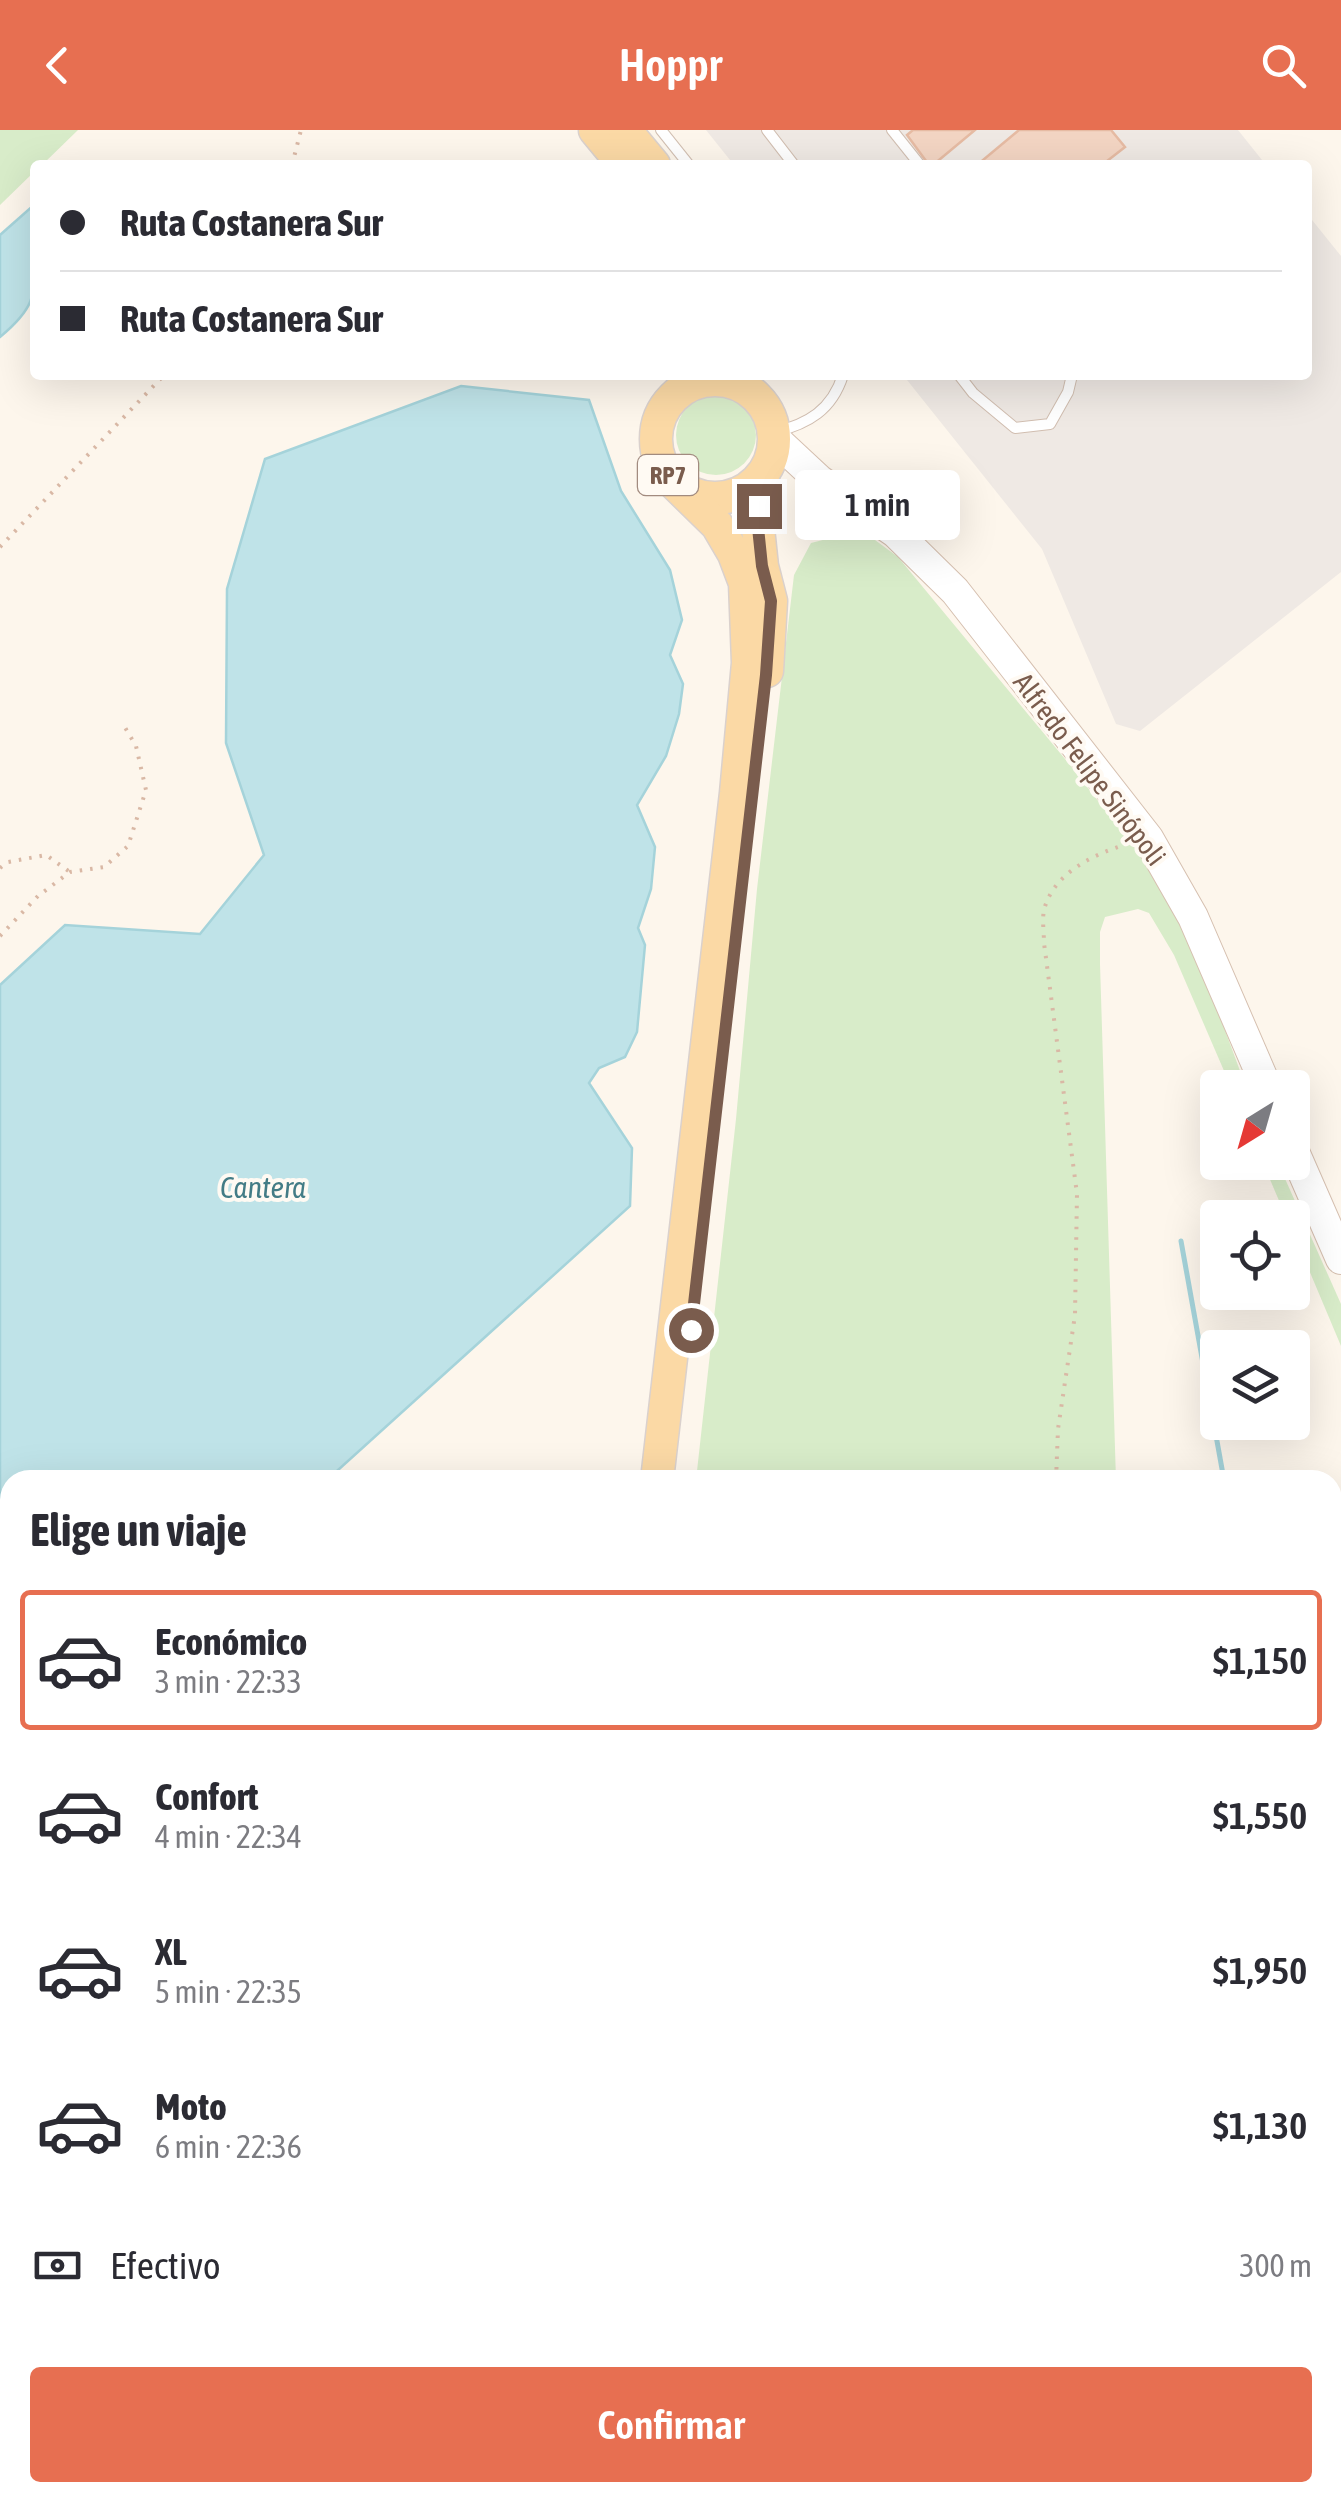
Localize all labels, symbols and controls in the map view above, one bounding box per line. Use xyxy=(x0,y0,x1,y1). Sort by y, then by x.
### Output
icon: back xyxy=(30,38,85,93)
icon: search xyxy=(1256,38,1311,93)
text: Hoppr xyxy=(619,39,722,91)
text: Ruta Costanera Sur xyxy=(120,201,383,244)
text: Ruta Costanera Sur xyxy=(120,297,383,340)
road number: RP7 xyxy=(638,455,698,495)
callout: 1 min xyxy=(794,471,959,541)
route end xyxy=(737,484,782,529)
text: 1 min xyxy=(845,486,910,523)
street label: Alfredo Felipe Sinópoli xyxy=(1007,667,1173,871)
north arrow xyxy=(1200,1070,1310,1180)
map controls xyxy=(1200,1070,1310,1440)
water label: Cantera xyxy=(220,1170,306,1204)
button: locate xyxy=(1200,1200,1310,1310)
route start xyxy=(669,1308,714,1353)
button: layers xyxy=(1200,1330,1310,1440)
text: Elige un viaje xyxy=(30,1504,247,1556)
icon: car xyxy=(35,1615,125,1705)
text: Económico xyxy=(155,1620,307,1663)
text: $1,150 xyxy=(1213,1639,1307,1682)
text: 3 min · 22:33 xyxy=(155,1663,302,1700)
icon: car xyxy=(35,1770,125,1860)
text: Confort xyxy=(155,1775,259,1818)
text: $1,550 xyxy=(1213,1794,1307,1837)
text: 4 min · 22:34 xyxy=(155,1818,302,1855)
icon: car xyxy=(35,1925,125,2015)
text: XL xyxy=(155,1930,187,1973)
text: $1,950 xyxy=(1213,1949,1307,1992)
text: 5 min · 22:35 xyxy=(155,1973,302,2010)
icon: car xyxy=(35,2080,125,2170)
text: Moto xyxy=(155,2085,227,2128)
text: $1,130 xyxy=(1213,2104,1307,2147)
text: 6 min · 22:36 xyxy=(155,2128,302,2165)
icon: cash xyxy=(30,2238,85,2293)
text: Efectivo xyxy=(110,2244,221,2287)
text: 300 m xyxy=(1239,2247,1312,2284)
button: Confirmar xyxy=(30,2367,1312,2482)

